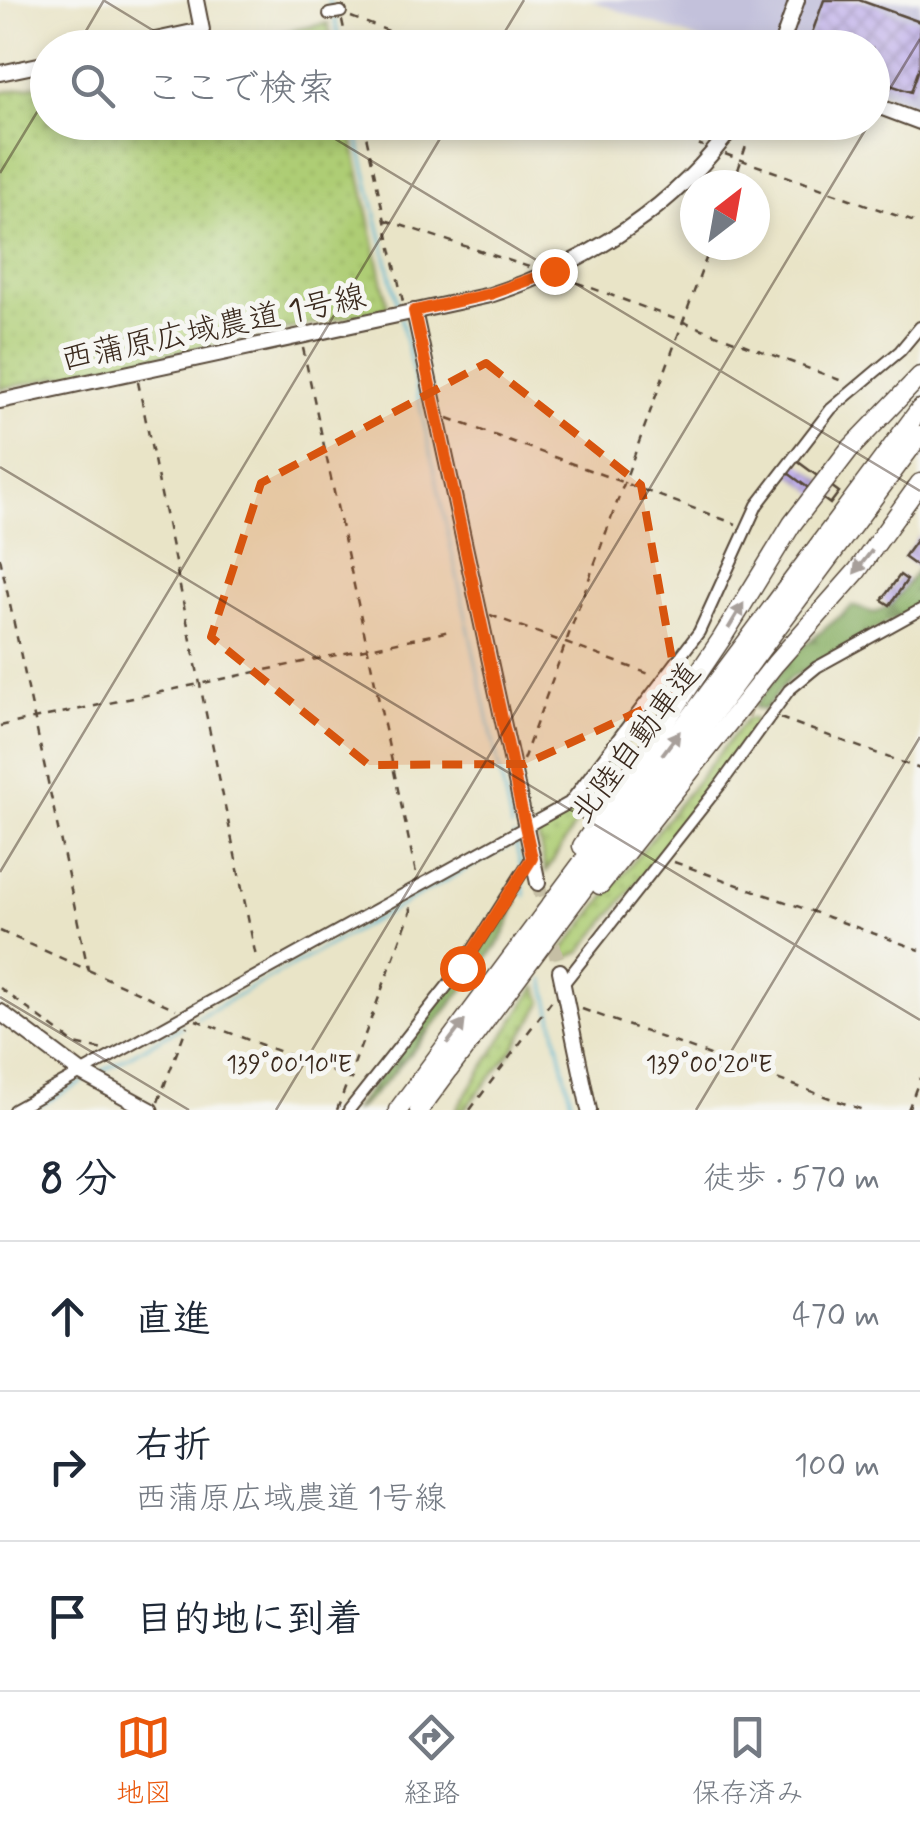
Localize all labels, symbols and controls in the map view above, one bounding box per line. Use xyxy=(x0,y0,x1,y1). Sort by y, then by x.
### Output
search box xyxy=(30,30,890,140)
icon: search xyxy=(65,58,120,113)
text: ここで検索 xyxy=(145,65,335,114)
north arrow xyxy=(680,170,770,260)
route end xyxy=(532,249,578,295)
street label: 西蒲原広域農道 1号線 xyxy=(57,276,370,382)
one-way arrow xyxy=(853,550,874,575)
one-way arrow xyxy=(727,602,744,630)
street label: 北陸自動車道 xyxy=(562,654,711,833)
one-way arrow xyxy=(661,730,680,756)
route start xyxy=(440,946,486,992)
one-way arrow xyxy=(445,1019,465,1045)
text: 139°00'10"E xyxy=(226,1049,352,1082)
text: 139°00'20"E xyxy=(645,1049,773,1082)
text: 8 分 xyxy=(40,1153,117,1208)
text: 徒歩 · 570 m xyxy=(703,1158,880,1200)
icon: ahead xyxy=(40,1289,95,1344)
text: 470 m xyxy=(792,1295,880,1337)
text: 直進 xyxy=(135,1296,211,1345)
text: 右折 xyxy=(135,1422,211,1471)
icon: right xyxy=(40,1439,95,1494)
text: 100 m xyxy=(794,1445,880,1487)
text: 西蒲原広域農道 1号線 xyxy=(135,1478,446,1520)
icon: arrive xyxy=(40,1589,95,1644)
text: 目的地に到着 xyxy=(135,1596,363,1645)
tab: 地図 xyxy=(116,1710,172,1813)
tab: 経路 xyxy=(404,1710,460,1813)
tab: 保存済み xyxy=(692,1710,804,1813)

